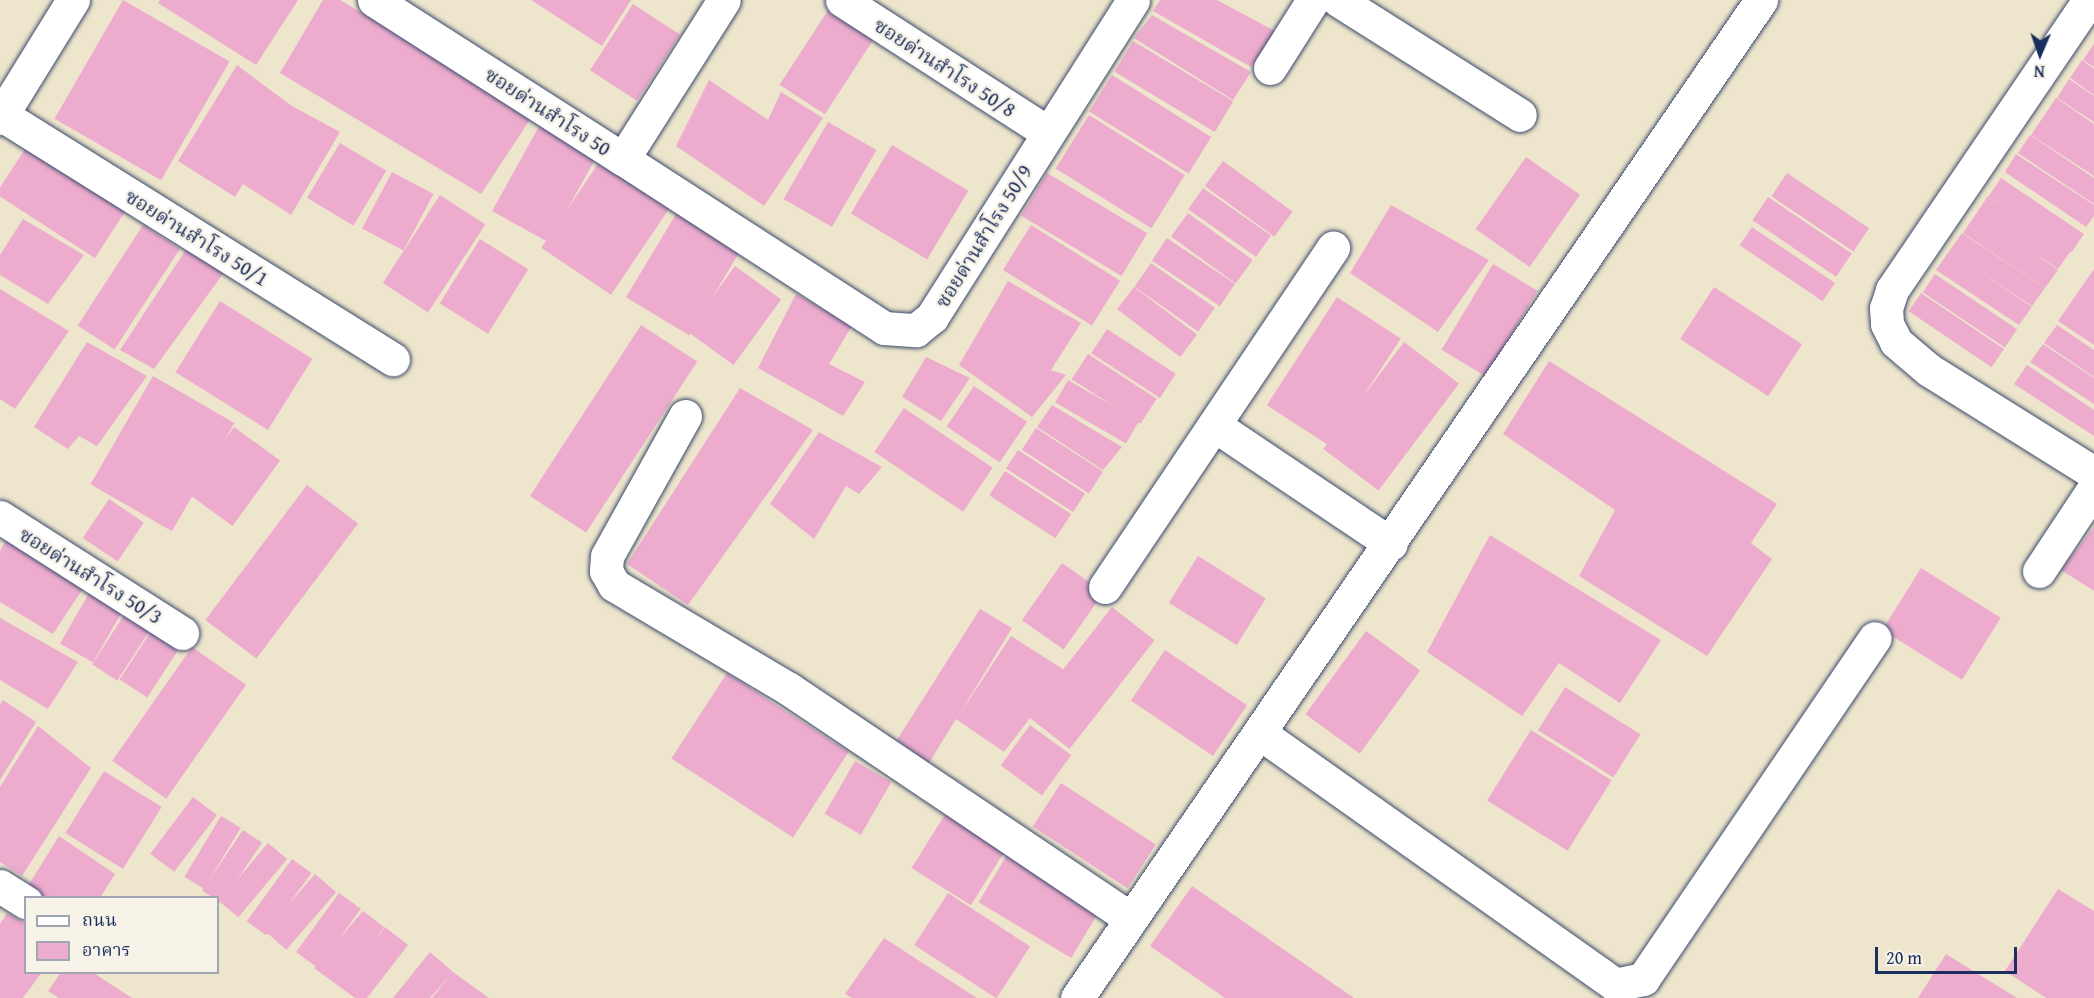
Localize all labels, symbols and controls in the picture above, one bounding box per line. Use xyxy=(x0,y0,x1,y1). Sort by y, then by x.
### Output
street label: ซอยด่านสำโรง 50/8 xyxy=(870,12,1020,122)
north arrow xyxy=(2010,24,2070,84)
text: N xyxy=(2034,60,2045,84)
street label: ซอยด่านสำโรง 50 xyxy=(481,62,615,160)
street label: ซอยด่านสำโรง 50/9 xyxy=(929,160,1037,312)
street label: ซอยด่านสำโรง 50/1 xyxy=(121,183,273,291)
street label: ซอยด่านสำโรง 50/3 xyxy=(15,521,167,629)
legend xyxy=(24,896,219,974)
text: ถนน xyxy=(82,906,117,933)
scale bar xyxy=(1878,935,2020,973)
text: อาคาร xyxy=(82,936,131,963)
text: 20 m xyxy=(1886,944,1922,971)

